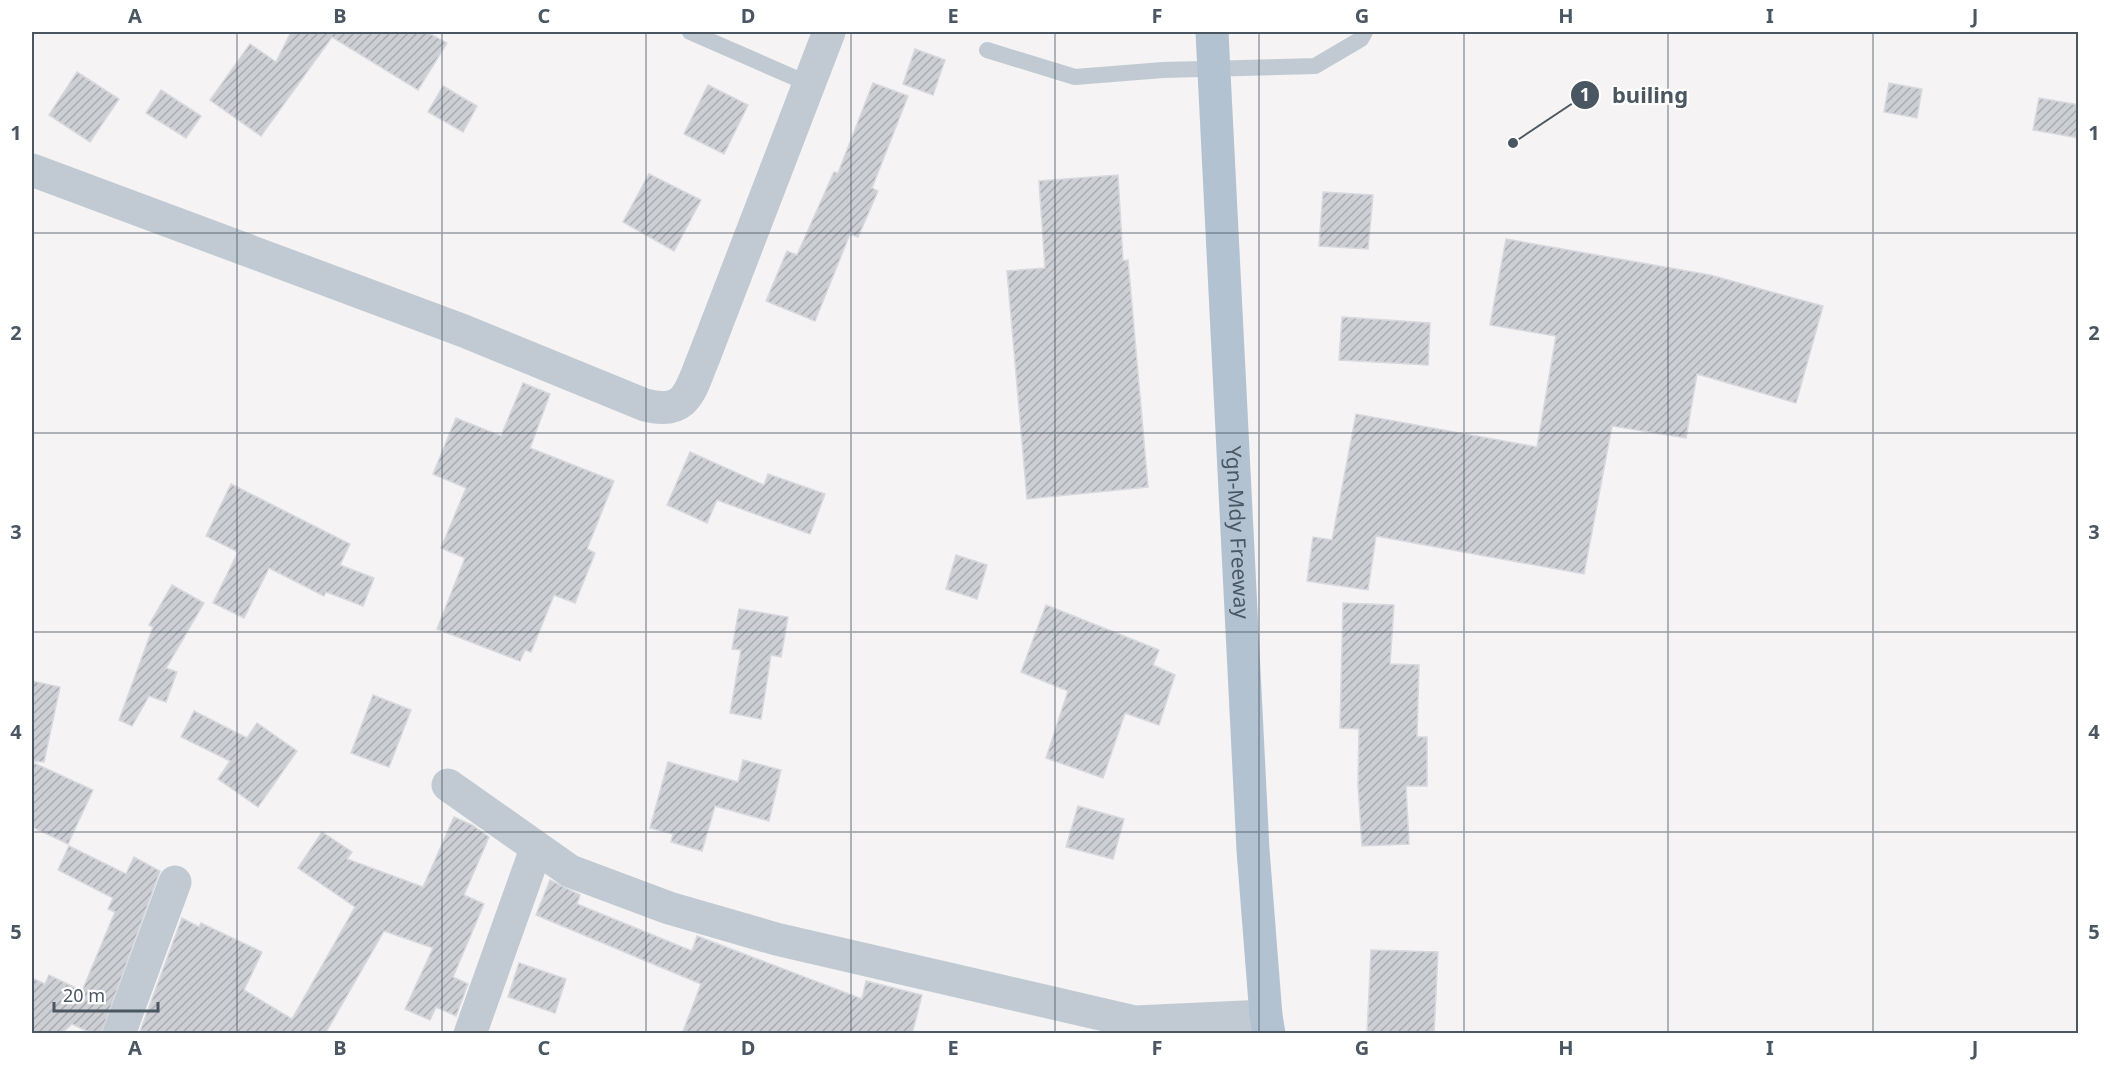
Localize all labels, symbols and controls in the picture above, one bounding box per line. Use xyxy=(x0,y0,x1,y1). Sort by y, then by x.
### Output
text: A xyxy=(128,2,142,29)
text: B xyxy=(333,2,347,29)
text: C xyxy=(538,2,551,29)
text: D xyxy=(741,2,755,29)
text: E xyxy=(947,2,959,29)
text: F xyxy=(1152,2,1162,29)
text: G xyxy=(1355,2,1369,29)
text: H xyxy=(1558,2,1574,29)
text: I xyxy=(1766,2,1774,29)
text: J xyxy=(1970,2,1978,29)
callout: builing xyxy=(1570,75,1700,115)
text: builing xyxy=(1612,79,1688,109)
text: 1 xyxy=(1580,82,1590,106)
text: 1 xyxy=(10,119,22,146)
text: 1 xyxy=(2088,119,2100,146)
text: 2 xyxy=(10,319,22,346)
text: 2 xyxy=(2088,319,2100,346)
street label: Ygn-Mdy Freeway xyxy=(1220,445,1256,620)
text: 3 xyxy=(10,518,22,545)
text: 3 xyxy=(2088,518,2100,545)
text: 4 xyxy=(10,718,22,745)
text: 4 xyxy=(2088,718,2100,745)
text: 5 xyxy=(10,918,22,945)
text: 5 xyxy=(2088,918,2100,945)
scale bar xyxy=(54,975,158,1013)
text: 20 m xyxy=(63,983,105,1007)
text: A xyxy=(128,1034,142,1061)
text: B xyxy=(333,1034,347,1061)
text: C xyxy=(538,1034,551,1061)
text: D xyxy=(741,1034,755,1061)
text: E xyxy=(947,1034,959,1061)
text: F xyxy=(1152,1034,1162,1061)
text: G xyxy=(1355,1034,1369,1061)
text: H xyxy=(1558,1034,1574,1061)
text: I xyxy=(1766,1034,1774,1061)
text: J xyxy=(1970,1034,1978,1061)

